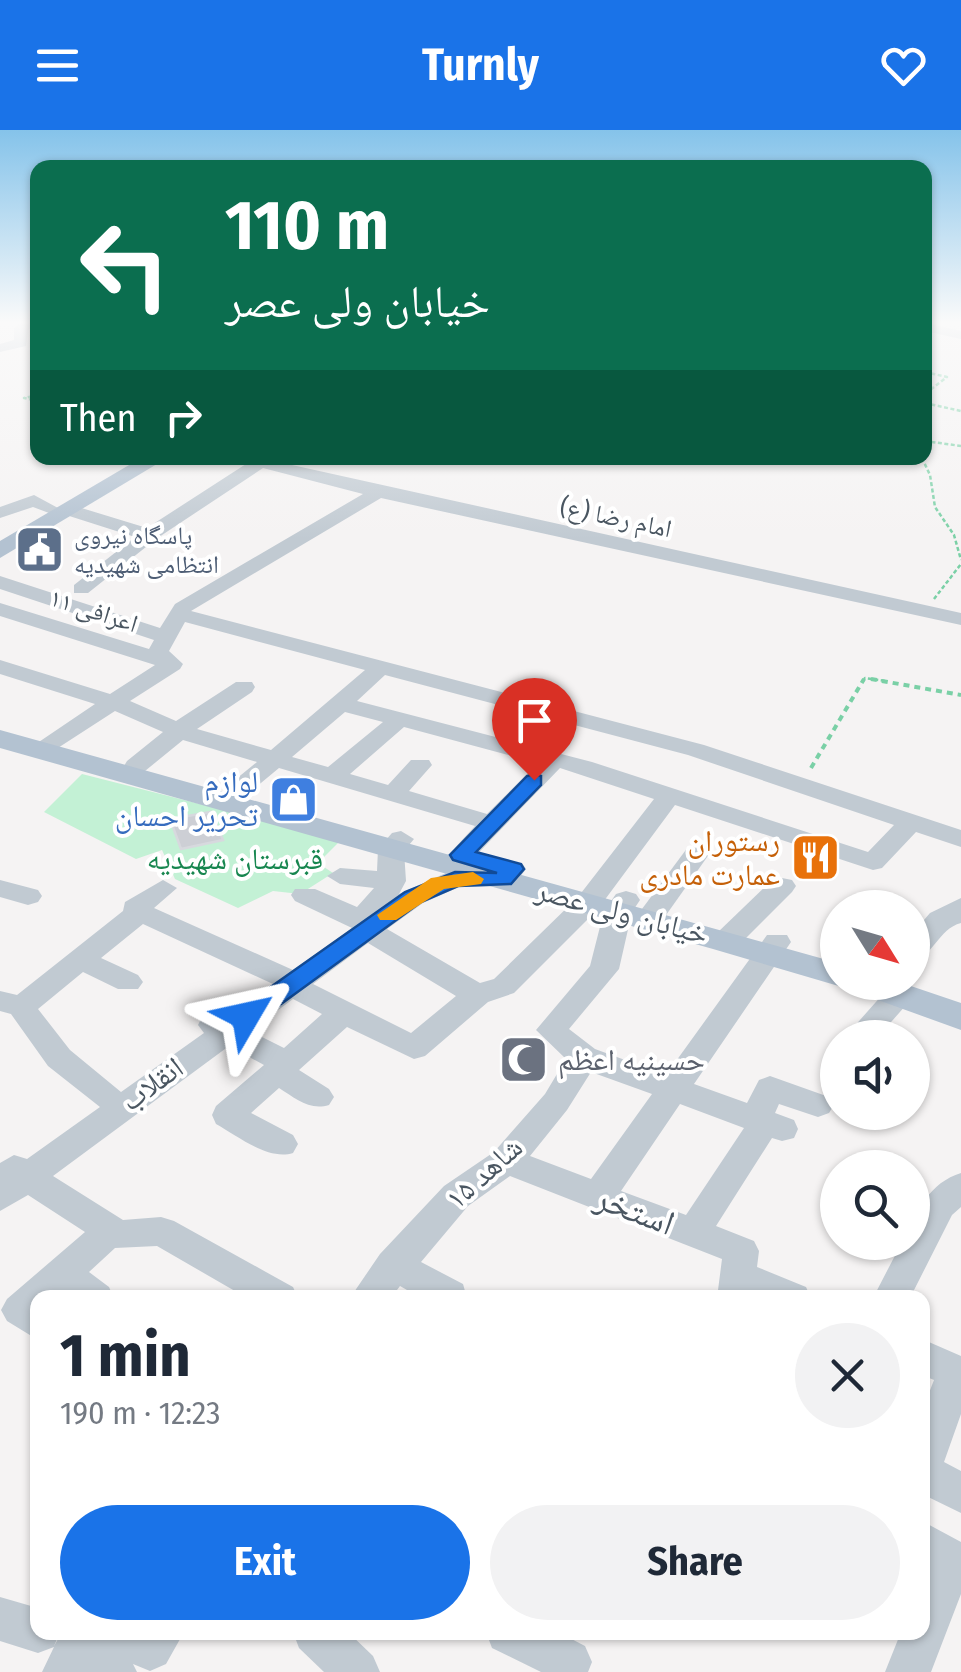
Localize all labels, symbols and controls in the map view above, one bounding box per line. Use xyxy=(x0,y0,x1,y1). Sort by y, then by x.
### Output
icon: menu xyxy=(30,38,85,93)
text: Turnly xyxy=(422,38,539,92)
icon: heart xyxy=(876,38,931,93)
text: 110 m xyxy=(225,184,389,268)
icon: left xyxy=(60,200,190,330)
text: خیابان ولی عصر xyxy=(225,275,490,329)
icon: right xyxy=(156,390,211,445)
text: Then xyxy=(60,395,136,441)
street label: امام رضا (ع) xyxy=(557,492,674,545)
place label: پاسگاه نیروی انتظامی شهیدیه xyxy=(74,521,219,580)
public building icon: پاسگاه نیروی انتظامی شهیدیه xyxy=(13,523,65,575)
street label: اعرافی ۱۱ xyxy=(46,583,141,639)
pin xyxy=(492,678,577,781)
icon: arrive xyxy=(507,693,562,748)
place label: لوازم تحریر احسان xyxy=(115,764,258,834)
shop icon: لوازم تحریر احسان xyxy=(267,773,319,825)
place label: رستوران عمارت مادری xyxy=(639,823,780,893)
restaurant icon: رستوران عمارت مادری xyxy=(789,832,841,884)
park label: قبرستان شهیدیه xyxy=(147,841,323,877)
street label: خیابان ولی عصر xyxy=(531,871,712,952)
north arrow xyxy=(820,890,930,1000)
map controls xyxy=(820,890,930,1260)
position arrow xyxy=(194,964,298,1068)
button: sound xyxy=(820,1020,930,1130)
mosque icon: حسینیه اعظم xyxy=(497,1034,549,1086)
place label: حسینیه اعظم xyxy=(558,1042,705,1080)
street label: انقلاب xyxy=(114,1049,190,1119)
street label: شاهد ۱۵ xyxy=(438,1129,530,1217)
button: search xyxy=(820,1150,930,1260)
street label: استخر xyxy=(589,1175,681,1244)
text: 1 min xyxy=(60,1320,191,1392)
button: close xyxy=(795,1323,900,1428)
text: 190 m · 12:23 xyxy=(60,1394,221,1432)
button: Exit xyxy=(60,1505,470,1620)
button: Share xyxy=(490,1505,900,1620)

